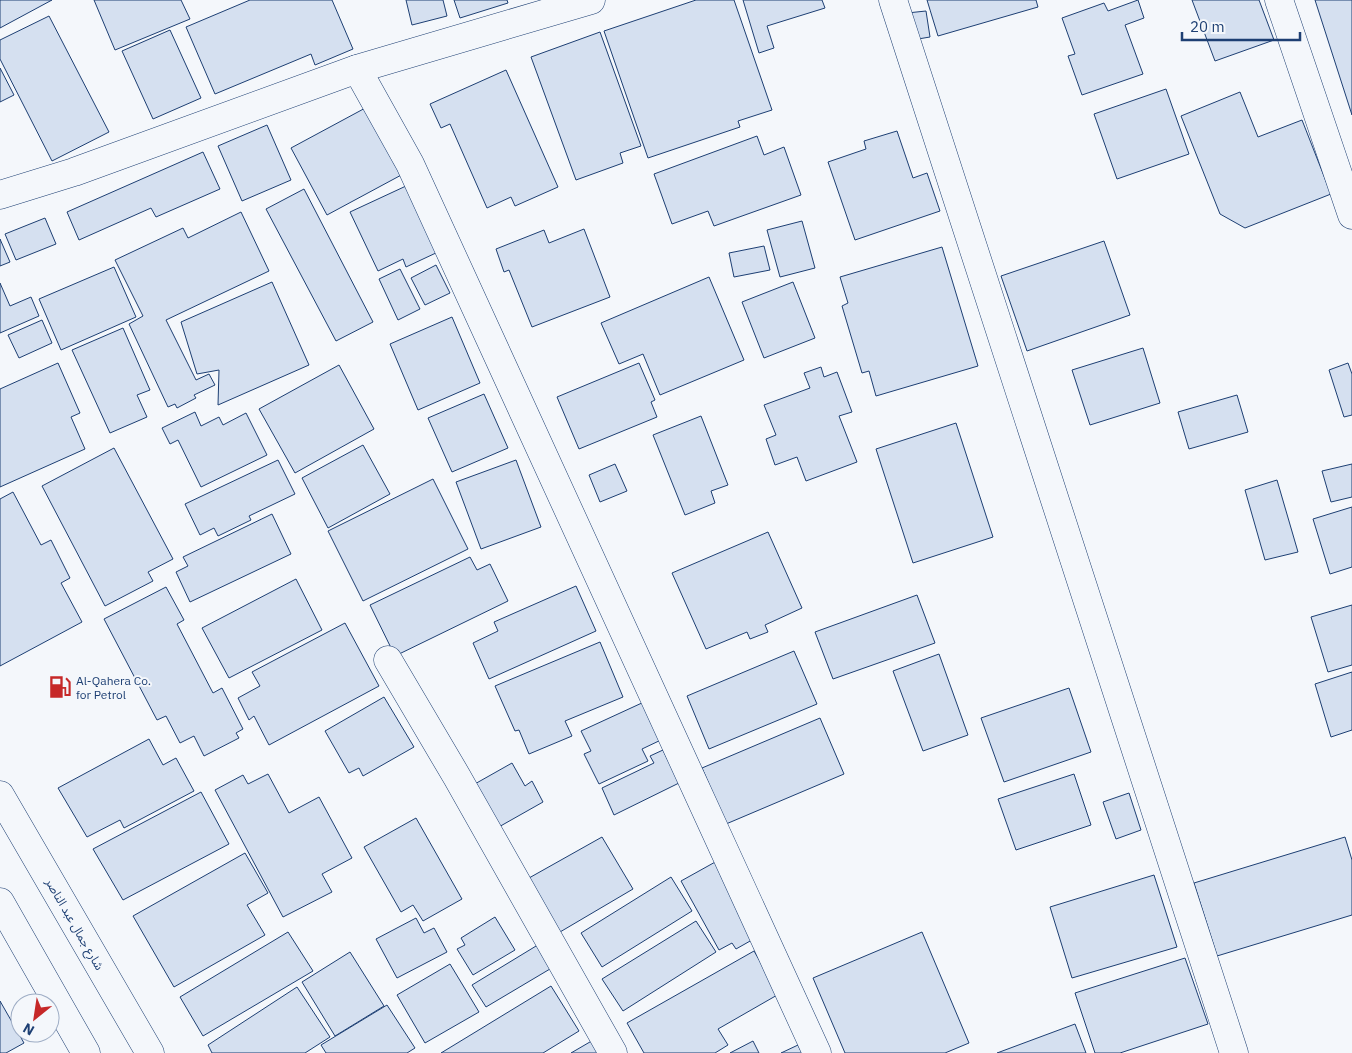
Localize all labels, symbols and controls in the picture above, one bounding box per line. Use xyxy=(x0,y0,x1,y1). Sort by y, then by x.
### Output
scale bar xyxy=(1182,10,1300,42)
text: 20 m xyxy=(1190,17,1225,36)
place label: Al-Qahera Co. for Petrol xyxy=(76,673,151,702)
fuel station icon: Al-Qahera Co. for Petrol xyxy=(47,674,73,700)
street label: شارع جمال عبد الناصر xyxy=(40,875,107,974)
north arrow xyxy=(10,993,60,1043)
text: N xyxy=(20,1019,37,1040)

